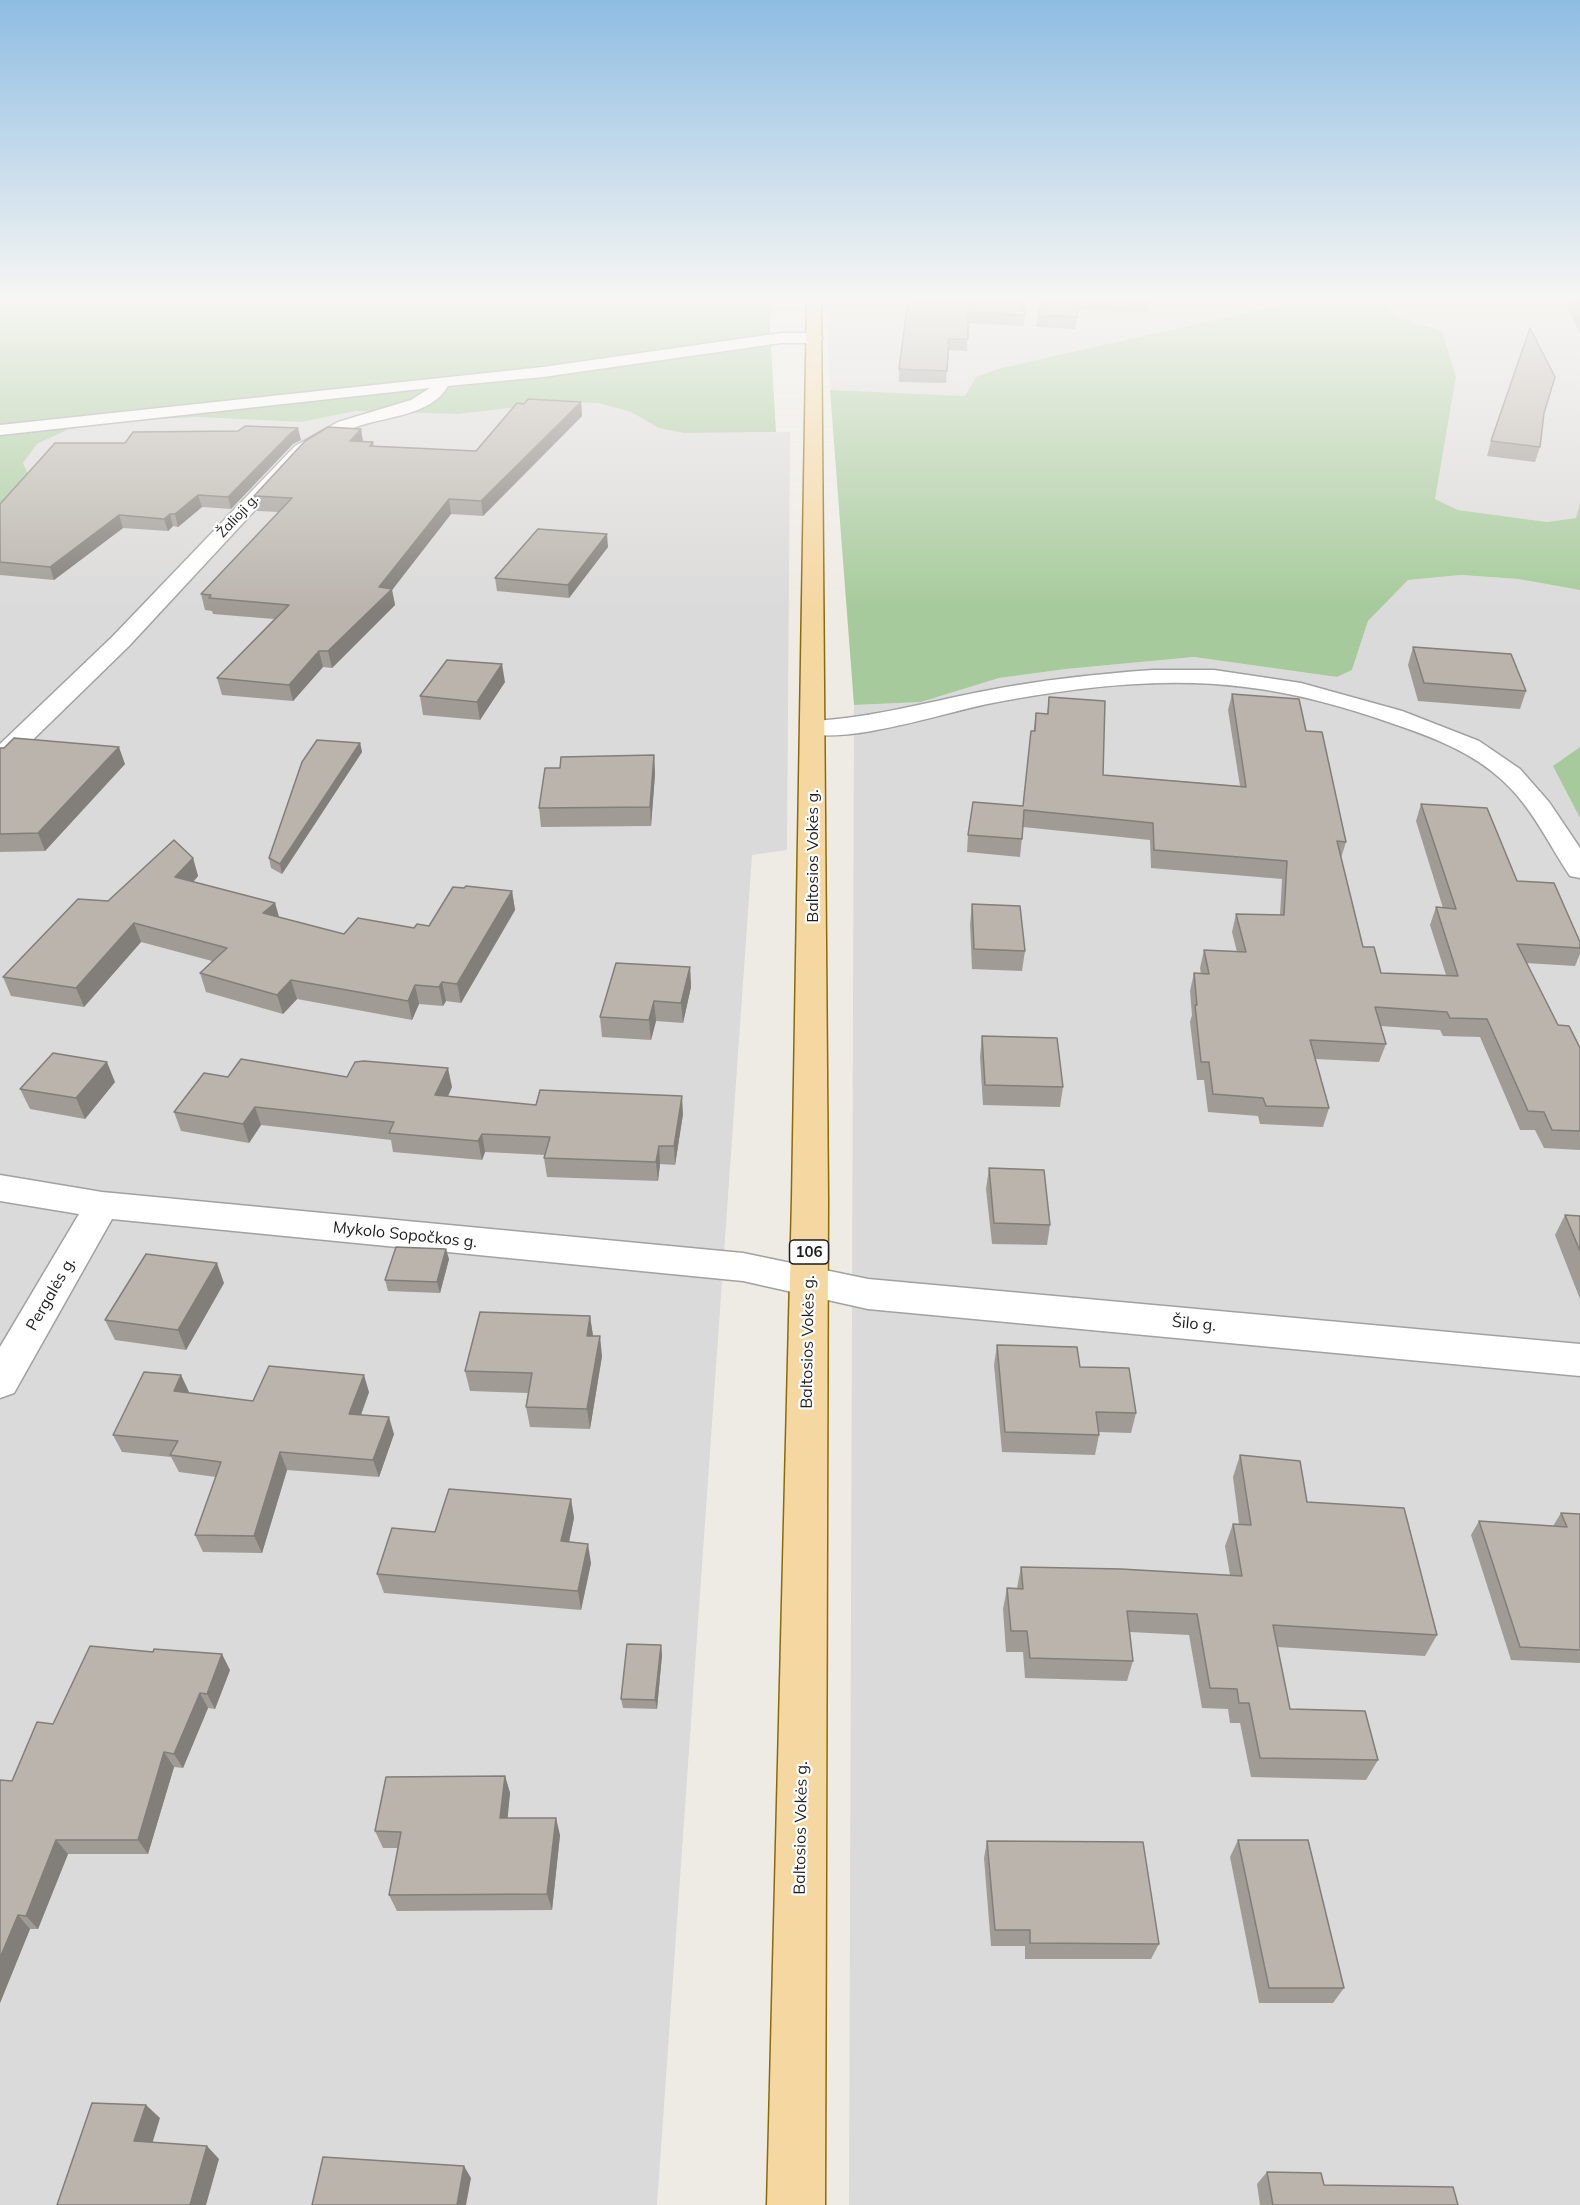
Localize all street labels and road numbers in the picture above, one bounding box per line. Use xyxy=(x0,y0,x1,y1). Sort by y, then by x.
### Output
street label: Žalioji g. xyxy=(214,491,262,541)
street label: Baltosios Vokės g. xyxy=(803,789,823,923)
street label: Mykolo Sopočkos g. xyxy=(332,1218,478,1252)
road number: 106 xyxy=(790,1240,828,1264)
street label: Pergalės g. xyxy=(22,1254,80,1334)
street label: Baltosios Vokės g. xyxy=(797,1275,819,1409)
street label: Šilo g. xyxy=(1171,1313,1217,1335)
street label: Baltosios Vokės g. xyxy=(790,1761,812,1895)

